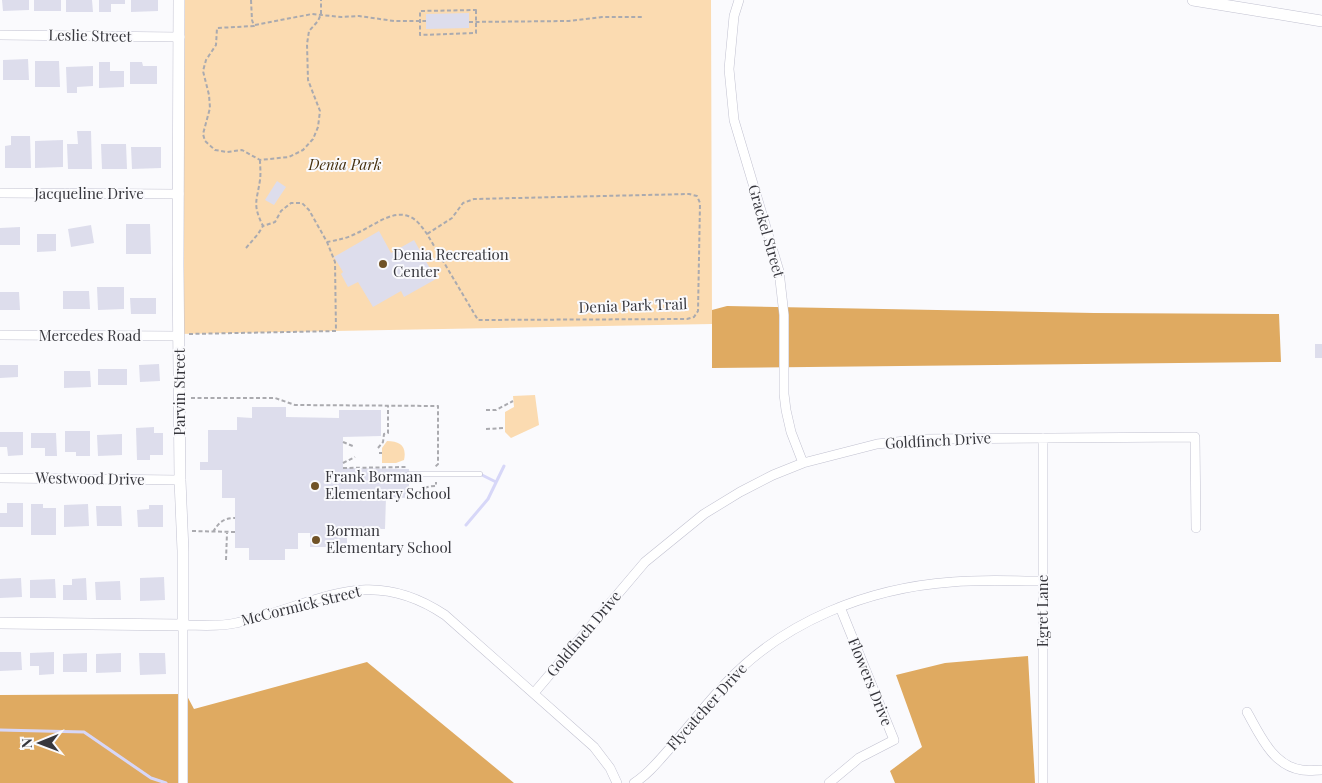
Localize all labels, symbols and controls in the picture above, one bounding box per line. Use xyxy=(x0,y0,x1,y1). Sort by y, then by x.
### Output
street label: Leslie Street xyxy=(48,24,133,46)
park label: Denia Park xyxy=(308,154,382,174)
street label: Grackel Street xyxy=(744,182,790,280)
street label: Jacqueline Drive xyxy=(33,183,144,203)
place label: Denia Recreation Center xyxy=(393,244,509,281)
marker: Denia Recreation Center xyxy=(377,258,389,270)
street label: Denia Park Trail xyxy=(578,293,688,317)
street label: Mercedes Road xyxy=(39,325,142,345)
street label: Parvin Street xyxy=(169,348,189,436)
street label: Goldfinch Drive xyxy=(884,427,992,453)
place label: Frank Borman Elementary School xyxy=(325,466,451,503)
street label: Westwood Drive xyxy=(34,467,145,489)
marker: Frank Borman Elementary School xyxy=(309,480,321,492)
place label: Borman Elementary School xyxy=(326,520,452,557)
marker: Borman Elementary School xyxy=(310,534,322,546)
street label: Egret Lane xyxy=(1032,575,1052,647)
street label: McCormick Street xyxy=(239,580,363,630)
street label: Goldfinch Drive xyxy=(541,586,625,680)
street label: Flowers Drive xyxy=(844,635,898,729)
street label: Flycatcher Drive xyxy=(662,658,751,754)
north arrow xyxy=(15,718,65,768)
text: N xyxy=(17,738,36,748)

